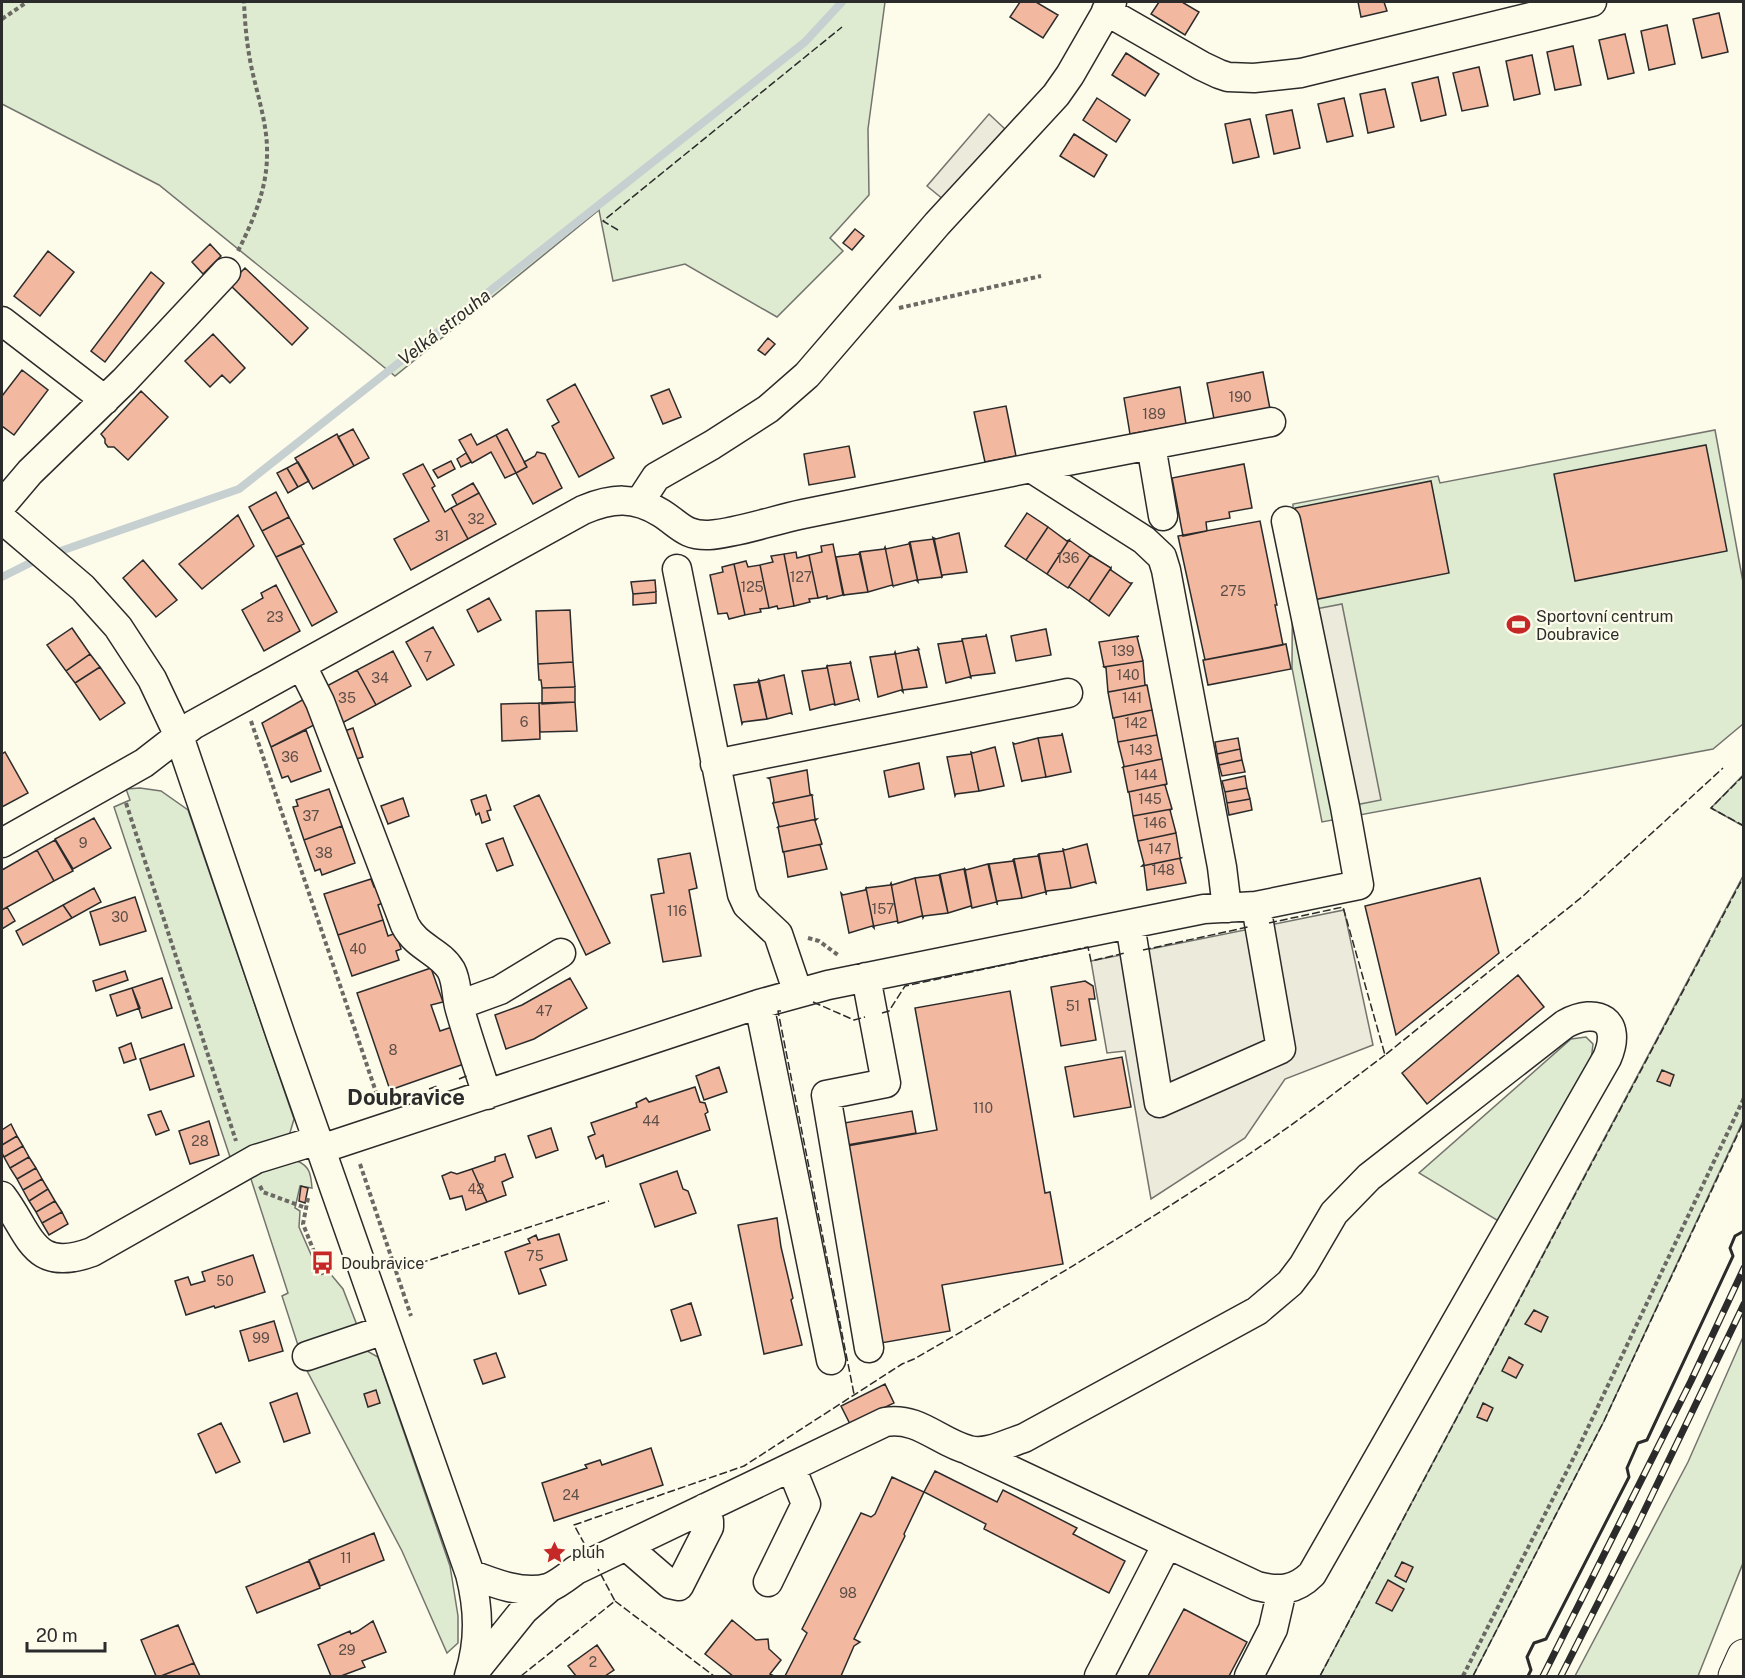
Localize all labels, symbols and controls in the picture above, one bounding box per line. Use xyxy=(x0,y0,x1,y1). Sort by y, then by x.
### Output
water label: Velká strouha xyxy=(394,285,494,369)
house number: 190 xyxy=(1229,389,1251,405)
house number: 189 xyxy=(1142,406,1166,422)
house number: 32 xyxy=(467,511,485,527)
house number: 31 xyxy=(435,528,449,544)
house number: 136 xyxy=(1056,550,1080,566)
house number: 127 xyxy=(790,569,812,585)
house number: 125 xyxy=(740,579,764,595)
house number: 275 xyxy=(1220,583,1246,599)
place label: Sportovní centrum Doubravice xyxy=(1536,607,1673,644)
house number: 23 xyxy=(266,609,284,625)
sports icon: Sportovní centrum Doubravice xyxy=(1505,612,1531,638)
house number: 139 xyxy=(1111,643,1135,659)
house number: 7 xyxy=(424,649,432,665)
house number: 140 xyxy=(1116,667,1140,683)
house number: 34 xyxy=(371,670,389,686)
house number: 35 xyxy=(338,690,356,706)
house number: 141 xyxy=(1122,690,1142,706)
house number: 6 xyxy=(520,714,529,730)
house number: 142 xyxy=(1125,715,1147,731)
house number: 143 xyxy=(1129,742,1153,758)
house number: 36 xyxy=(281,749,299,765)
house number: 144 xyxy=(1134,767,1158,783)
house number: 145 xyxy=(1138,791,1162,807)
house number: 37 xyxy=(303,808,319,824)
house number: 146 xyxy=(1143,815,1167,831)
house number: 9 xyxy=(79,835,88,851)
house number: 147 xyxy=(1149,841,1171,857)
house number: 38 xyxy=(315,845,333,861)
house number: 148 xyxy=(1151,862,1175,878)
house number: 157 xyxy=(871,901,895,917)
house number: 116 xyxy=(667,903,687,919)
house number: 30 xyxy=(111,909,129,925)
house number: 40 xyxy=(349,941,367,957)
house number: 51 xyxy=(1066,998,1080,1014)
house number: 47 xyxy=(535,1003,553,1019)
house number: 8 xyxy=(388,1042,398,1058)
district label: Doubravice xyxy=(347,1084,465,1110)
house number: 110 xyxy=(973,1100,993,1116)
house number: 44 xyxy=(642,1113,660,1129)
house number: 28 xyxy=(191,1133,209,1149)
house number: 42 xyxy=(467,1181,485,1197)
house number: 75 xyxy=(526,1248,544,1264)
bus stop icon: Doubravice xyxy=(310,1250,336,1276)
place label: Doubravice xyxy=(341,1254,424,1273)
house number: 50 xyxy=(216,1273,234,1289)
house number: 99 xyxy=(252,1330,270,1346)
house number: 24 xyxy=(562,1487,580,1503)
place icon: pluh xyxy=(541,1539,567,1565)
place label: pluh xyxy=(572,1543,605,1562)
house number: 11 xyxy=(340,1550,352,1566)
house number: 98 xyxy=(839,1585,857,1601)
scale bar xyxy=(27,1615,105,1653)
text: 20 m xyxy=(36,1625,78,1646)
house number: 29 xyxy=(338,1642,356,1658)
house number: 2 xyxy=(589,1654,597,1670)

